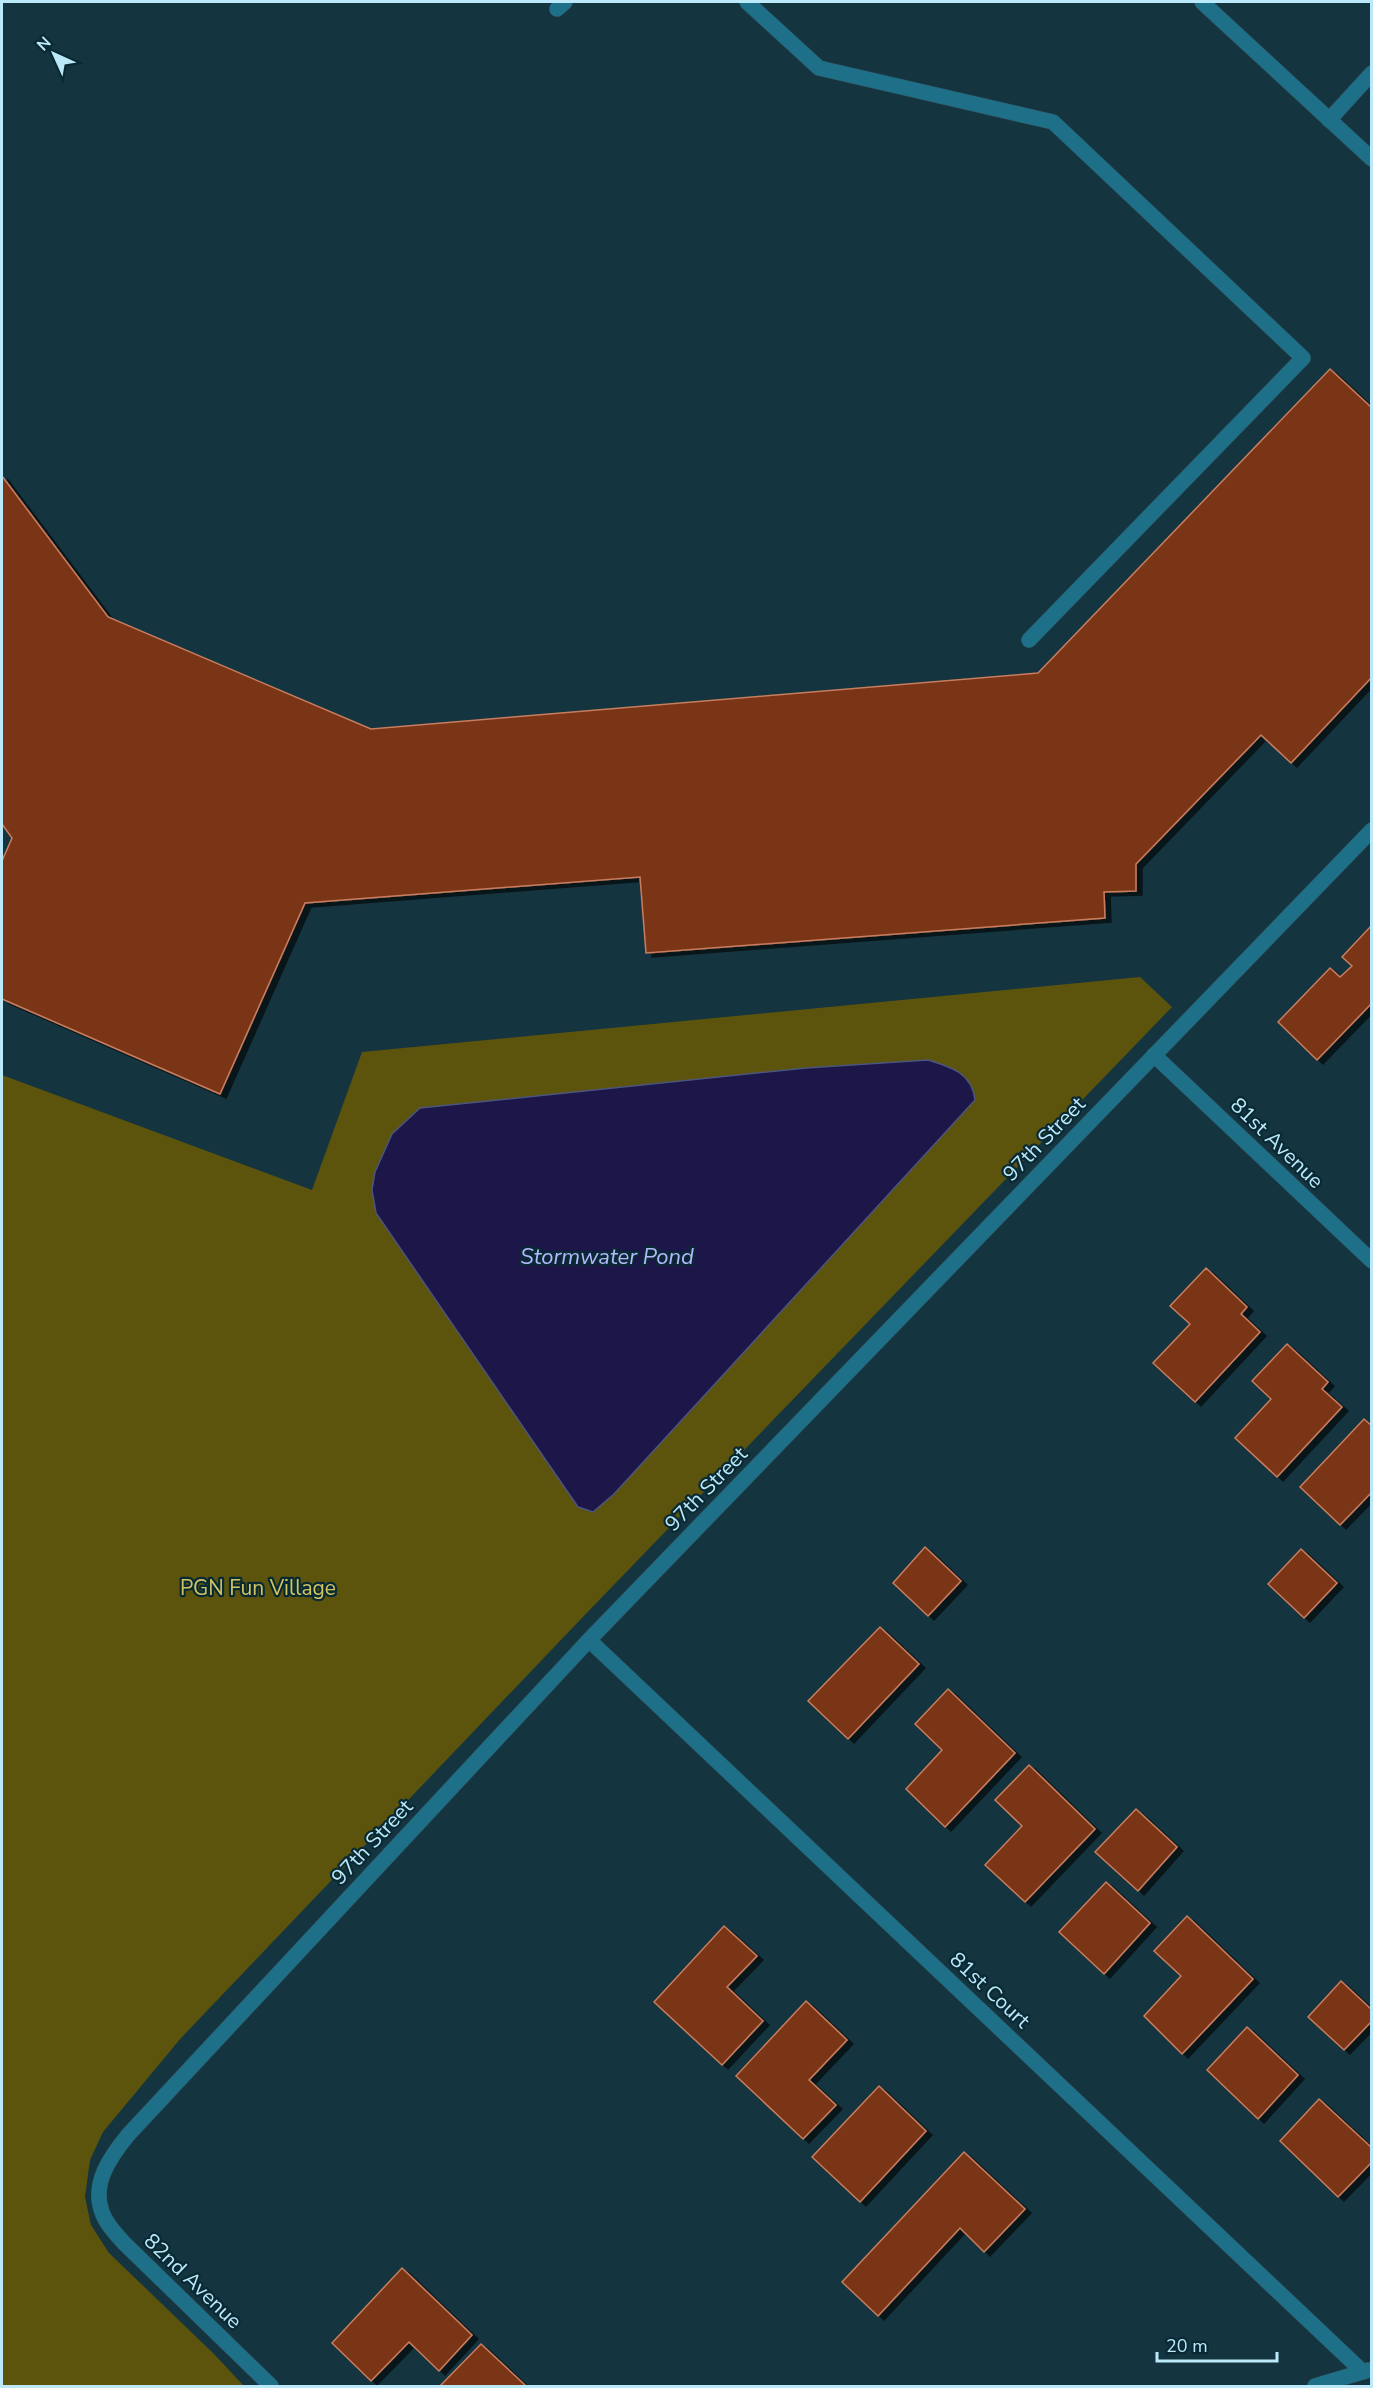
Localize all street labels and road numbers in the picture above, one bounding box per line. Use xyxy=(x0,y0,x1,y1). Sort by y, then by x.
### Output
street label: 97th Street xyxy=(997,1090,1092,1187)
street label: 81st Avenue xyxy=(1224,1091,1330,1195)
street label: 97th Street xyxy=(659,1440,754,1537)
street label: 97th Street xyxy=(325,1793,419,1891)
street label: 81st Court xyxy=(944,1946,1037,2035)
street label: 82nd Avenue xyxy=(138,2227,248,2335)

